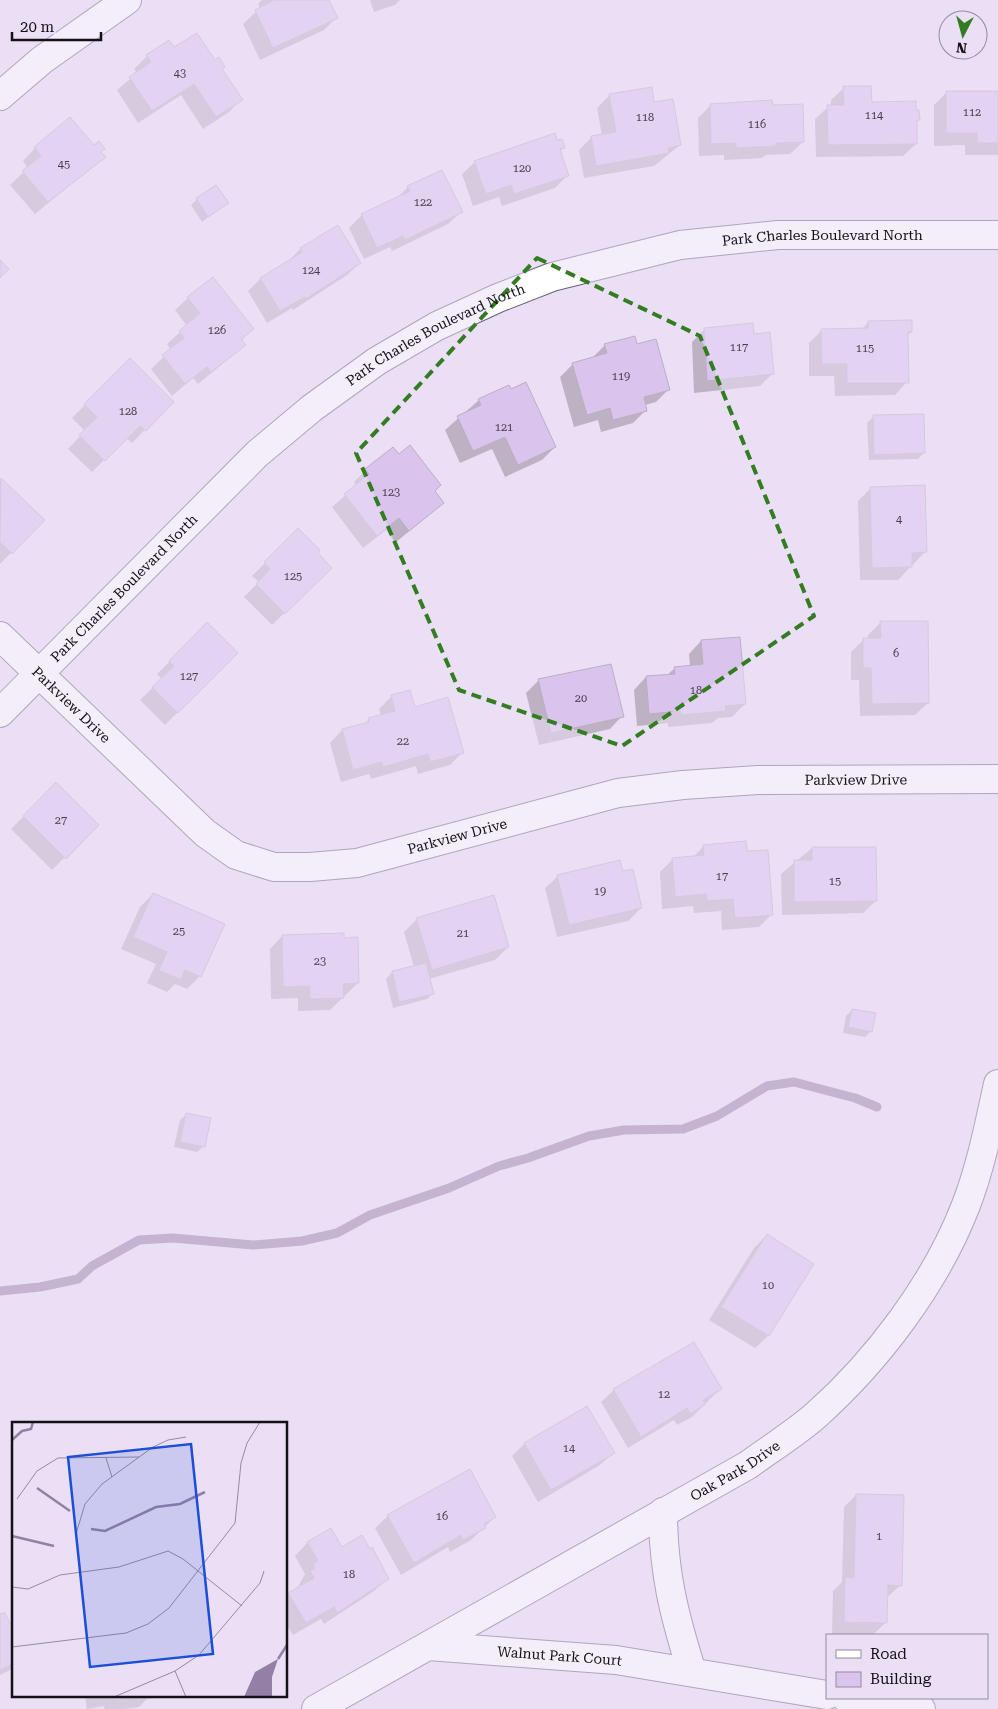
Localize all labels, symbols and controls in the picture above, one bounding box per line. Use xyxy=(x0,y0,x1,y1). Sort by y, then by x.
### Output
scale bar xyxy=(12,10,101,42)
north arrow xyxy=(938,10,988,60)
text: 20 m xyxy=(20,18,55,36)
text: N xyxy=(955,39,968,56)
house number: 43 xyxy=(174,67,186,80)
house number: 112 xyxy=(963,106,981,119)
house number: 114 xyxy=(865,109,884,122)
house number: 118 xyxy=(636,111,654,124)
house number: 116 xyxy=(748,118,766,131)
house number: 45 xyxy=(58,158,70,171)
house number: 120 xyxy=(513,162,531,175)
house number: 122 xyxy=(414,196,432,209)
street label: Park Charles Boulevard North xyxy=(721,227,923,249)
house number: 124 xyxy=(302,264,321,277)
street label: Park Charles Boulevard North xyxy=(343,280,527,389)
house number: 126 xyxy=(208,324,226,337)
house number: 117 xyxy=(730,341,748,354)
house number: 115 xyxy=(856,342,874,355)
house number: 119 xyxy=(612,370,630,383)
house number: 128 xyxy=(119,405,137,418)
house number: 121 xyxy=(495,421,513,434)
house number: 123 xyxy=(382,486,400,499)
street label: Park Charles Boulevard North xyxy=(47,511,201,665)
house number: 4 xyxy=(896,513,903,526)
house number: 125 xyxy=(284,570,302,583)
house number: 6 xyxy=(893,647,899,660)
street label: Parkview Drive xyxy=(29,663,114,746)
house number: 127 xyxy=(180,670,198,683)
house number: 18 xyxy=(690,684,702,697)
house number: 20 xyxy=(575,692,587,705)
house number: 22 xyxy=(397,735,409,748)
street label: Parkview Drive xyxy=(804,771,907,788)
house number: 27 xyxy=(55,814,67,827)
street label: Parkview Drive xyxy=(406,815,509,857)
house number: 17 xyxy=(716,870,728,883)
house number: 15 xyxy=(829,875,841,888)
house number: 19 xyxy=(594,885,606,898)
house number: 25 xyxy=(173,925,185,938)
house number: 21 xyxy=(457,927,469,940)
house number: 23 xyxy=(314,955,326,968)
house number: 10 xyxy=(762,1279,774,1292)
house number: 12 xyxy=(658,1388,670,1401)
inset map xyxy=(12,1422,288,1696)
street label: Oak Park Drive xyxy=(687,1437,783,1504)
house number: 14 xyxy=(563,1442,576,1455)
house number: 16 xyxy=(436,1510,448,1523)
house number: 1 xyxy=(876,1530,882,1543)
house number: 18 xyxy=(343,1568,355,1581)
legend xyxy=(826,1634,988,1699)
street label: Walnut Park Court xyxy=(497,1643,623,1669)
text: Road xyxy=(870,1645,907,1663)
text: Building xyxy=(870,1670,932,1688)

